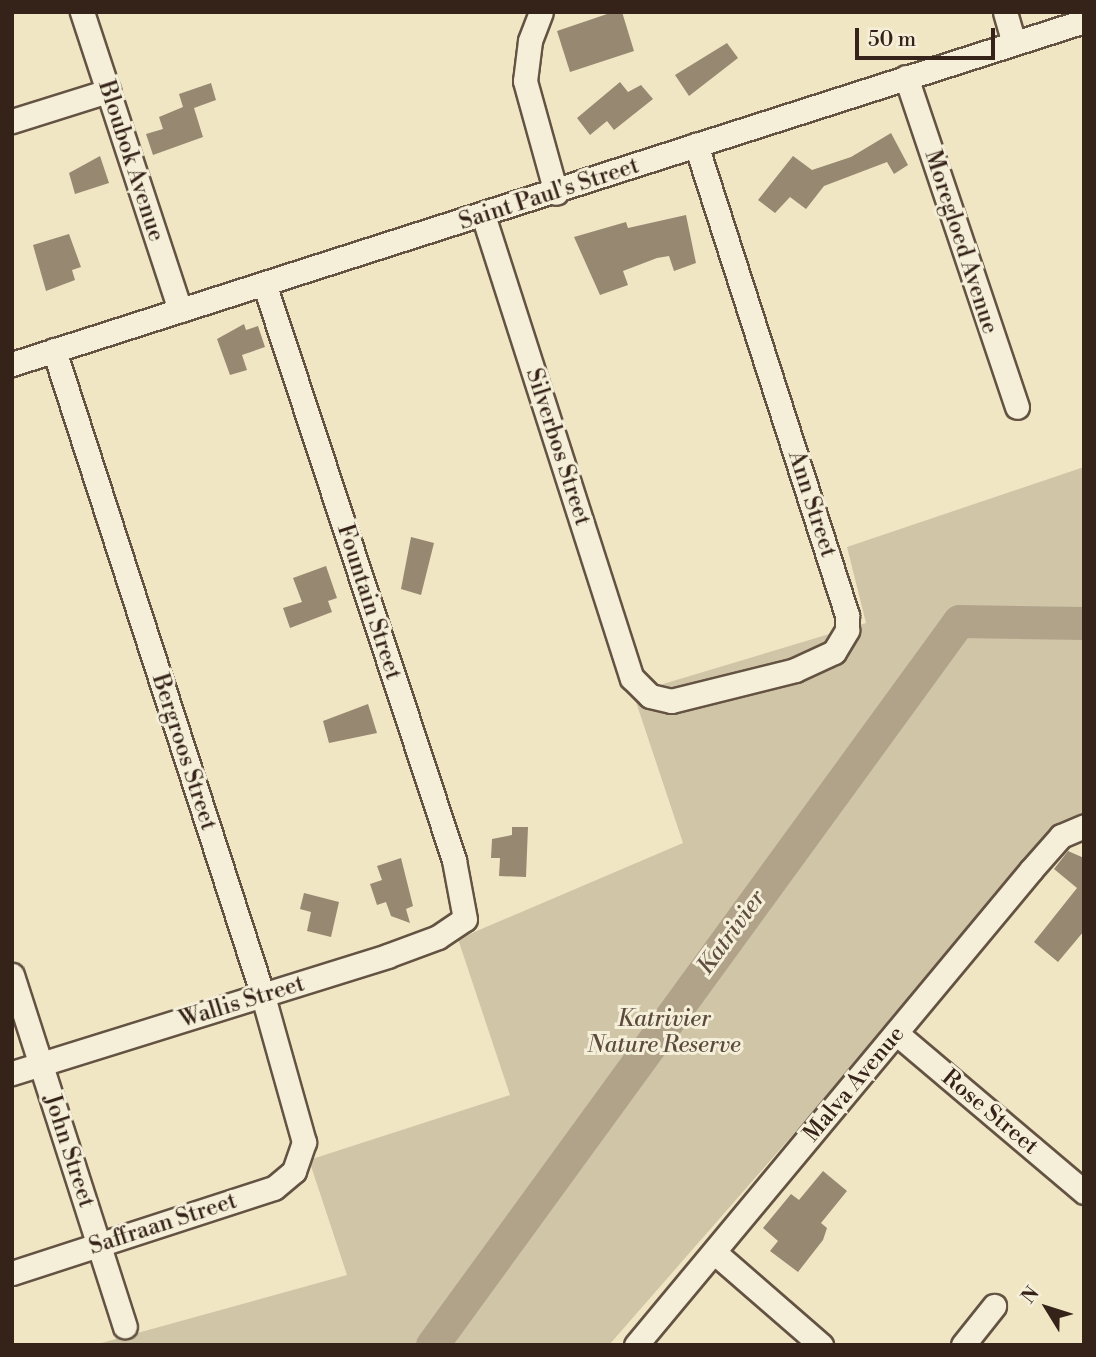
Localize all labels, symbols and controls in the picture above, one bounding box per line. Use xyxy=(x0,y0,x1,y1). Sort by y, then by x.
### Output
scale bar xyxy=(858,14,998,58)
text: 50 m xyxy=(868,27,916,53)
street label: Bloubok Avenue xyxy=(92,77,170,245)
street label: Moregloed Avenue xyxy=(918,147,1004,337)
street label: Saint Paul's Street xyxy=(456,152,642,236)
street label: Silverbos Street xyxy=(520,365,596,529)
street label: Ann Street xyxy=(782,447,842,561)
street label: Fountain Street xyxy=(331,521,407,683)
street label: Bergroos Street xyxy=(146,670,222,834)
water label: Katrivier xyxy=(692,885,772,981)
street label: Wallis Street xyxy=(176,970,308,1034)
park label: Katrivier Nature Reserve xyxy=(587,1005,741,1059)
street label: Malva Avenue xyxy=(798,1021,910,1147)
street label: Rose Street xyxy=(936,1064,1044,1160)
street label: John Street xyxy=(38,1091,100,1211)
street label: Saffraan Street xyxy=(86,1187,240,1261)
north arrow xyxy=(1012,1273,1082,1343)
text: N xyxy=(1016,1282,1045,1308)

